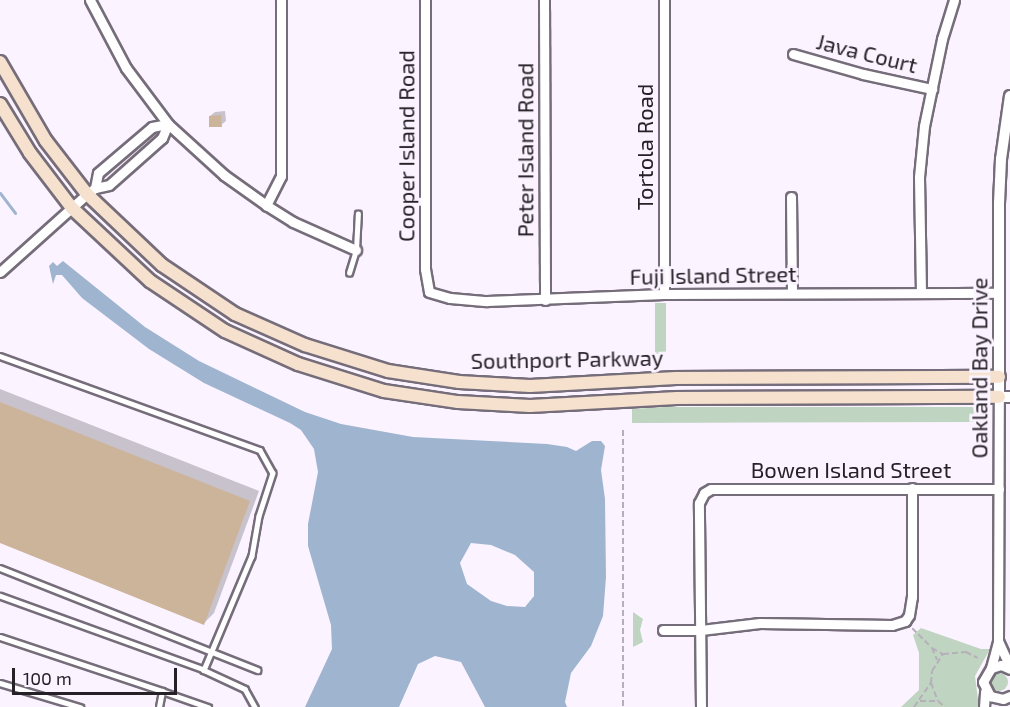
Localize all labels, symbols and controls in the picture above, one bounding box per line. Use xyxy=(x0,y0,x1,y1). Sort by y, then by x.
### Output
street label: Java Court xyxy=(814,28,920,78)
street label: Cooper Island Road xyxy=(393,50,419,242)
street label: Peter Island Road xyxy=(512,62,538,238)
street label: Tortola Road xyxy=(632,84,658,210)
street label: Fuji Island Street xyxy=(629,260,797,290)
street label: Oakland Bay Drive xyxy=(966,277,992,459)
street label: Southport Parkway xyxy=(470,344,664,374)
street label: Bowen Island Street xyxy=(751,457,951,483)
scale bar xyxy=(15,656,180,694)
text: 100 m xyxy=(23,667,72,689)

